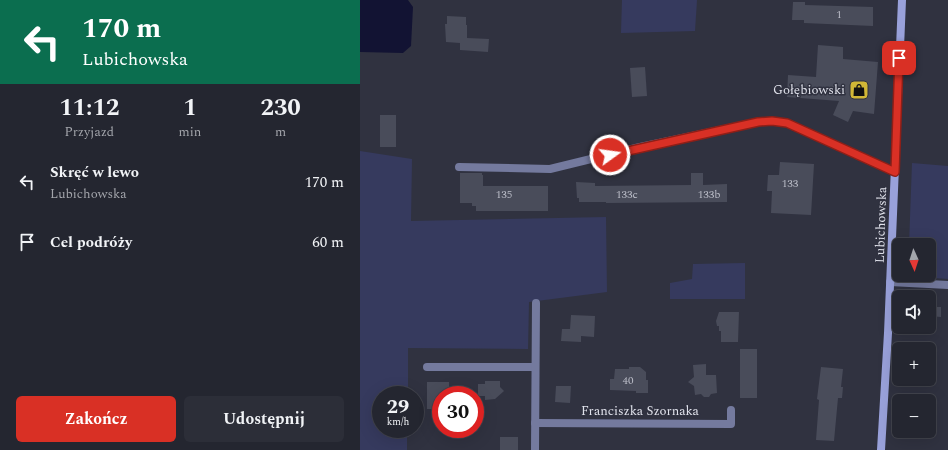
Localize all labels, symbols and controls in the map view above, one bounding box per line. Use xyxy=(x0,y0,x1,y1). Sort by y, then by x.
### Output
house number: 1 xyxy=(836,6,842,23)
text: 170 m xyxy=(82,7,161,50)
icon: left xyxy=(16,16,68,68)
pin xyxy=(882,41,916,75)
text: Lubichowska xyxy=(82,46,188,73)
icon: arrive xyxy=(888,47,910,69)
shop icon: Gołębiowski xyxy=(848,79,870,101)
place label: Gołębiowski xyxy=(773,80,845,100)
text: 11:12 xyxy=(59,90,119,126)
text: 1 xyxy=(183,90,197,126)
text: 230 xyxy=(260,90,301,126)
text: Przyjazd xyxy=(65,122,114,142)
text: min xyxy=(179,122,201,142)
text: m xyxy=(275,122,286,142)
position arrow xyxy=(589,134,631,176)
text: Skręć w lewo xyxy=(50,161,139,184)
icon: left xyxy=(16,171,38,193)
text: 170 m xyxy=(305,171,344,194)
house number: 133 xyxy=(782,175,799,192)
text: Lubichowska xyxy=(50,184,127,204)
house number: 135 xyxy=(496,186,512,203)
house number: 133c xyxy=(616,186,638,203)
house number: 133b xyxy=(698,186,720,203)
street label: Lubichowska xyxy=(870,186,892,264)
icon: arrive xyxy=(16,231,38,253)
text: Cel podróży xyxy=(50,231,132,254)
text: 60 m xyxy=(312,231,344,254)
north arrow xyxy=(892,238,936,282)
map controls xyxy=(892,238,936,438)
button: sound xyxy=(892,290,936,334)
button: + xyxy=(892,342,936,386)
house number: 40 xyxy=(623,372,634,389)
speed limit sign: 30 xyxy=(432,386,484,438)
text: 29 xyxy=(387,392,409,422)
button: − xyxy=(892,394,936,438)
button: Zakończ xyxy=(16,396,176,442)
button: Udostępnij xyxy=(184,396,344,442)
street label: Franciszka Szornaka xyxy=(581,401,700,421)
text: km/h xyxy=(387,414,409,430)

